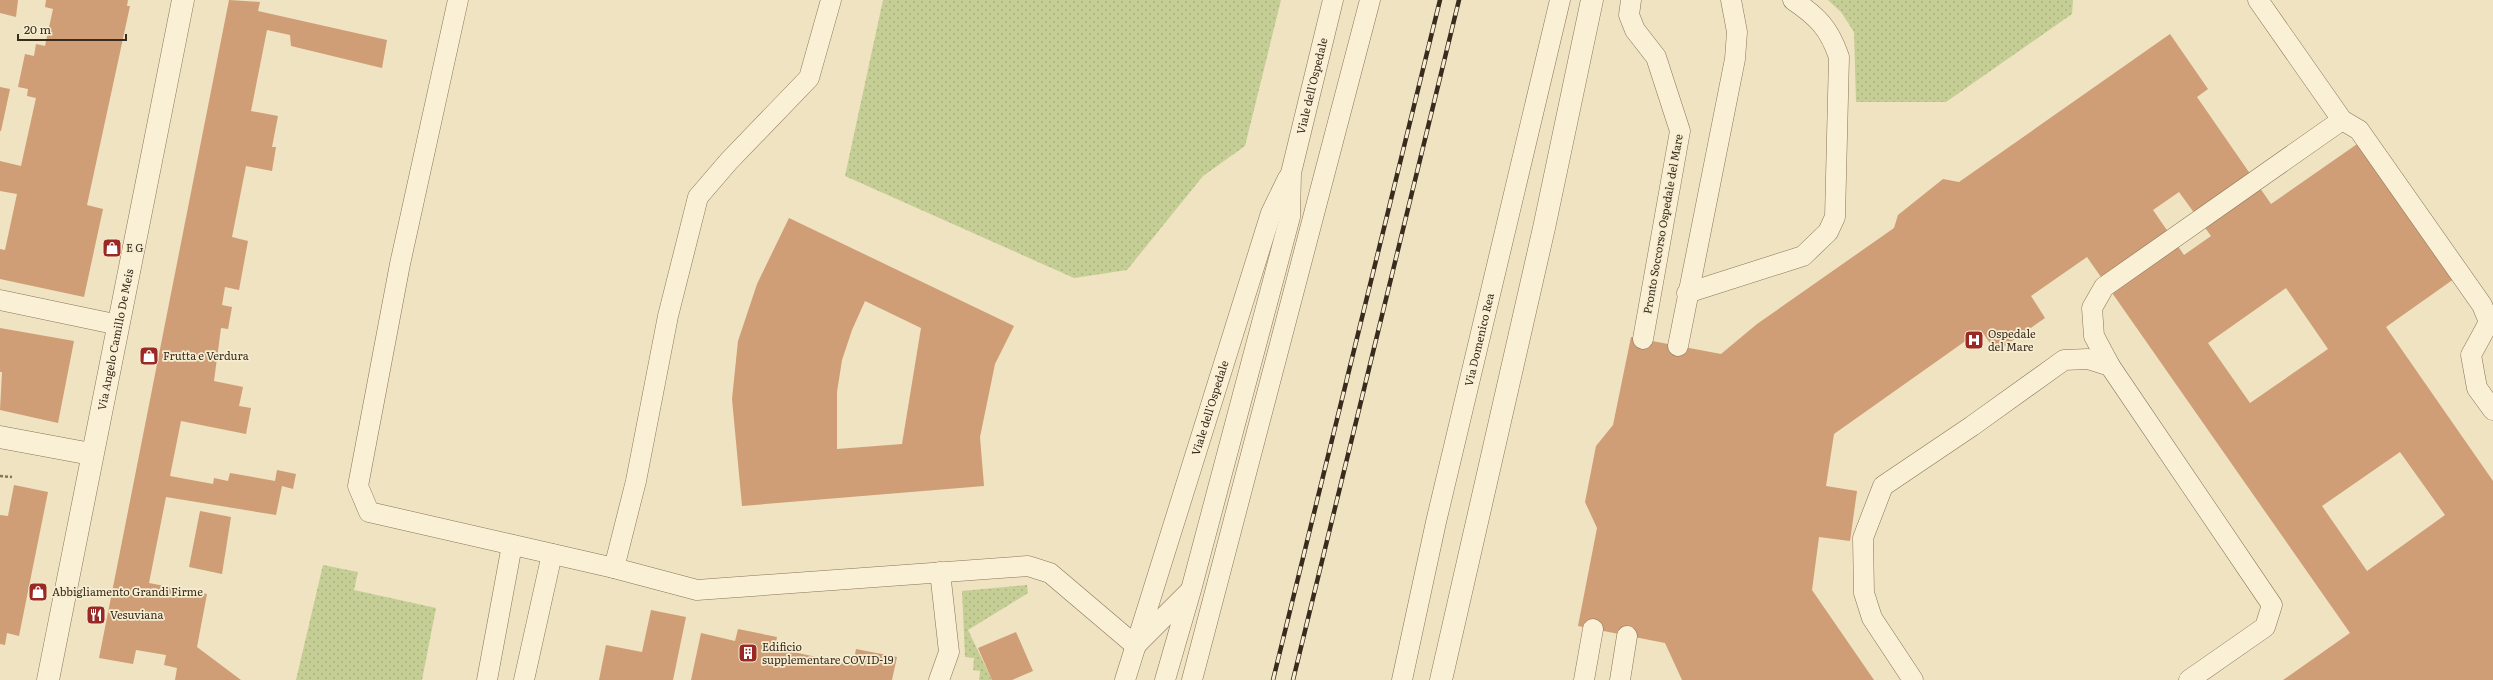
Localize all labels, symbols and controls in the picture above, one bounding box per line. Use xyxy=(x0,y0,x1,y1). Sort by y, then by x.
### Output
scale bar xyxy=(18,16,126,42)
text: 20 m xyxy=(24,20,51,38)
street label: Viale dell'Ospedale xyxy=(1292,36,1331,136)
street label: Pronto Soccorso Ospedale del Mare xyxy=(1638,132,1686,315)
shop icon: E G xyxy=(101,237,123,259)
place label: E G xyxy=(126,239,143,255)
street label: Via Angelo Camillo De Meis xyxy=(93,267,136,412)
street label: Via Domenico Rea xyxy=(1460,291,1497,388)
place label: Ospedale del Mare xyxy=(1988,325,2036,354)
hospital icon: Ospedale del Mare xyxy=(1963,329,1985,351)
shop icon: Frutta e Verdura xyxy=(138,345,160,367)
place label: Frutta e Verdura xyxy=(163,347,249,363)
street label: Viale dell'Ospedale xyxy=(1187,358,1232,457)
shop icon: Abbigliamento Grandi Firme xyxy=(27,581,49,603)
place label: Abbigliamento Grandi Firme xyxy=(52,583,203,599)
restaurant icon: Vesuviana xyxy=(85,604,107,626)
place label: Vesuviana xyxy=(110,606,163,622)
place label: Edificio supplementare COVID-19 xyxy=(762,638,894,667)
building icon: Edificio supplementare COVID-19 xyxy=(737,642,759,664)

